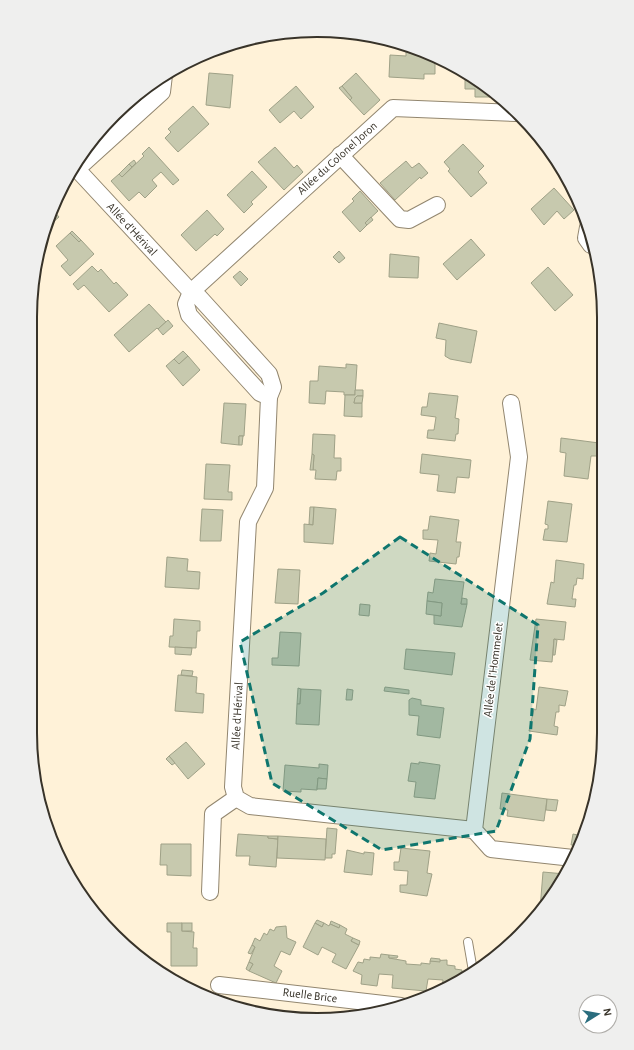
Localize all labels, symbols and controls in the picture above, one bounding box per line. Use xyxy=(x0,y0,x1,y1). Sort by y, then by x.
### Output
street label: Allée du Colonel Joron xyxy=(295,119,379,197)
street label: Allée d'Hérival xyxy=(104,200,160,258)
street label: Allée de l'Hommelet xyxy=(481,622,505,718)
street label: Allée d'Hérival xyxy=(229,682,245,750)
street label: Ruelle Brice xyxy=(282,986,338,1004)
north arrow xyxy=(578,994,618,1034)
text: N xyxy=(601,1007,613,1017)

